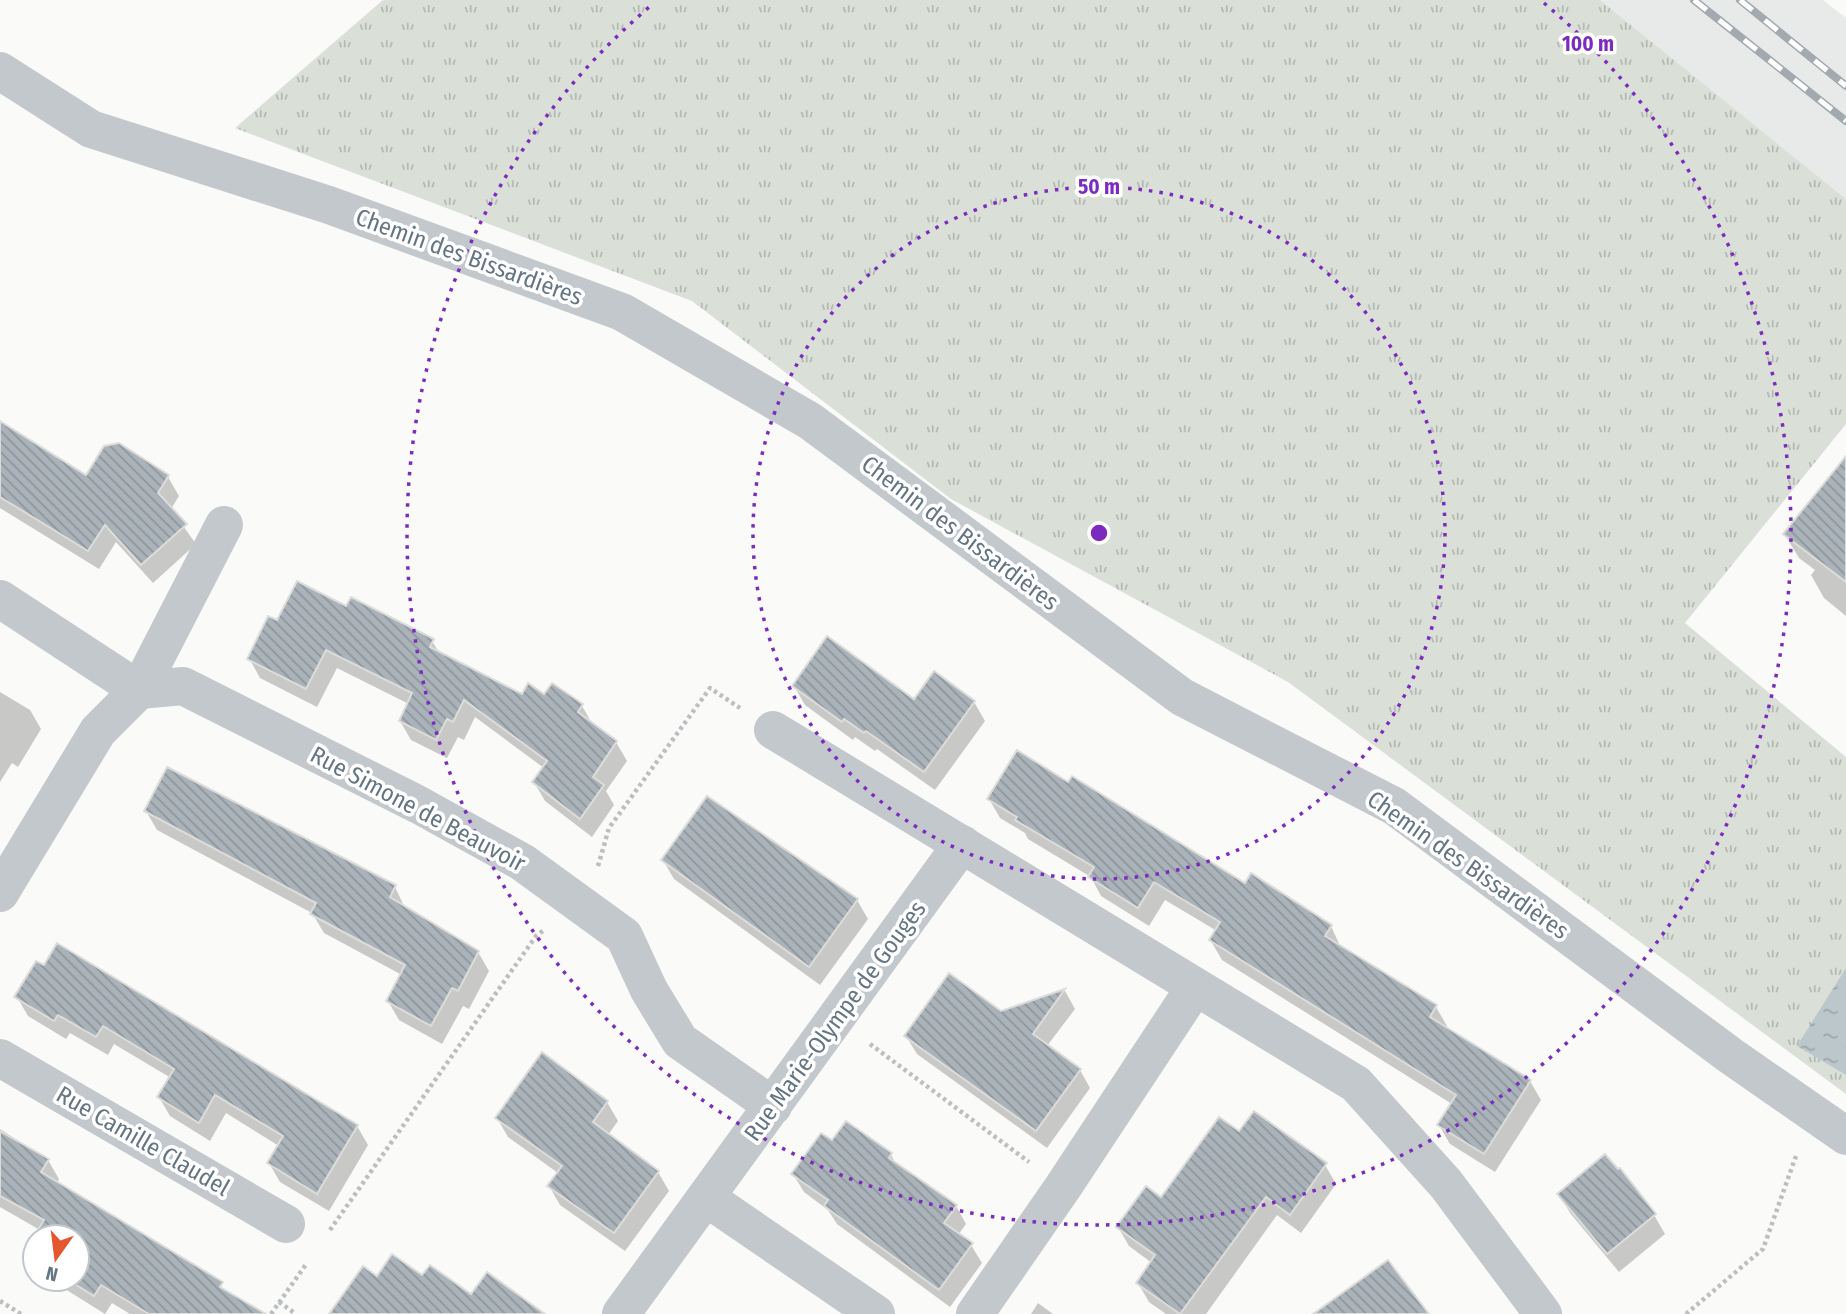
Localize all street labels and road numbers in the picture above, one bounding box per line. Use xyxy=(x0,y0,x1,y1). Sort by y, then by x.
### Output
street label: Chemin des Bissardières xyxy=(352,203,586,311)
street label: Chemin des Bissardières xyxy=(856,450,1064,616)
street label: Rue Simone de Beauvoir xyxy=(306,740,531,878)
street label: Chemin des Bissardières xyxy=(1362,785,1574,945)
street label: Rue Marie-Olympe de Gouges xyxy=(738,895,932,1147)
street label: Rue Camille Claudel xyxy=(52,1080,234,1202)

